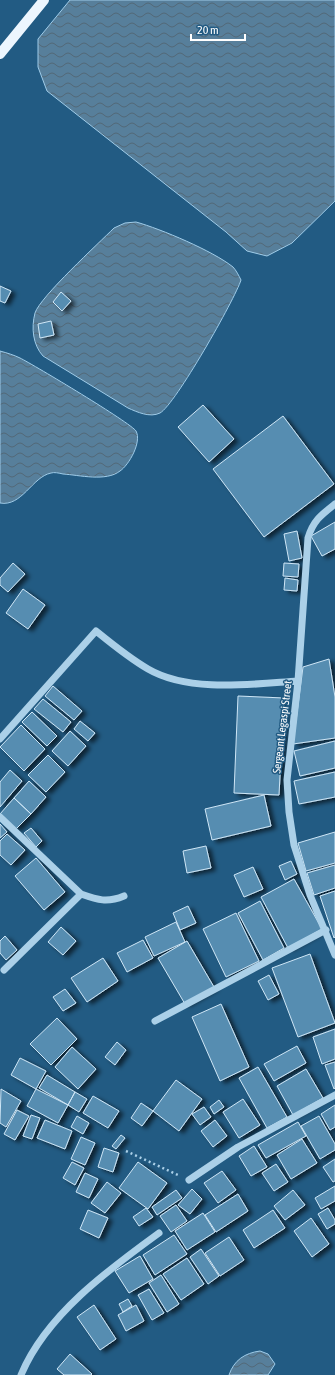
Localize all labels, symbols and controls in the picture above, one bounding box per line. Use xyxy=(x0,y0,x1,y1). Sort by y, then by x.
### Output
scale bar xyxy=(191,16,245,42)
text: 20 m xyxy=(197,23,219,37)
street label: Sergeant Legaspi Street xyxy=(270,680,294,774)

